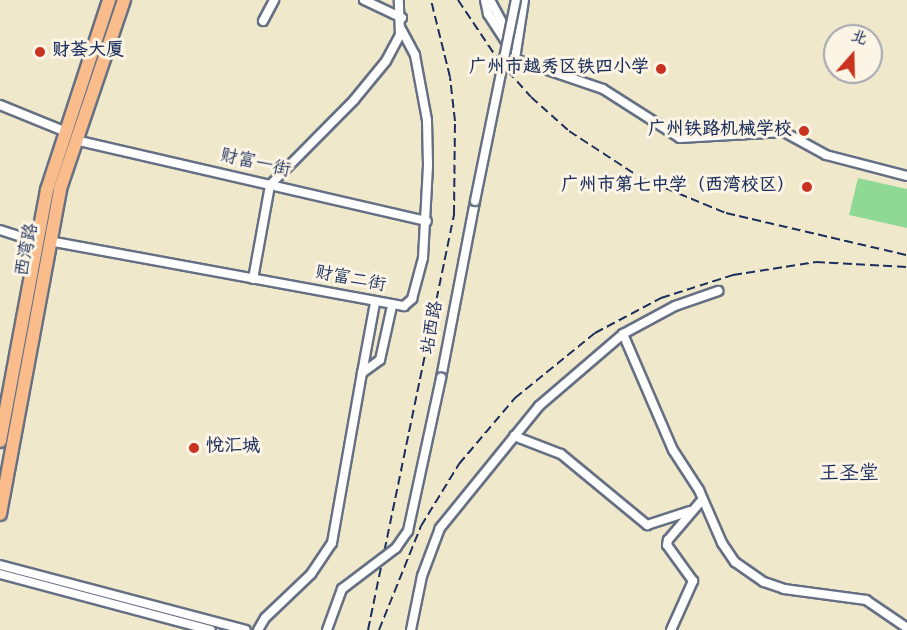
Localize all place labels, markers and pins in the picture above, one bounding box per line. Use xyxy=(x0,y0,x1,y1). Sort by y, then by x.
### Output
place label: 财荟大厦 xyxy=(52,41,124,63)
marker: 财荟大厦 xyxy=(33,45,47,59)
place label: 广州市越秀区铁四小学 xyxy=(469,58,649,80)
marker: 广州市越秀区铁四小学 xyxy=(654,62,668,76)
place label: 广州铁路机械学校 xyxy=(648,120,792,142)
marker: 广州铁路机械学校 xyxy=(797,124,811,138)
place label: 广州市第七中学（西湾校区） xyxy=(561,176,795,198)
marker: 广州市第七中学（西湾校区） xyxy=(800,180,814,194)
place label: 悦汇城 xyxy=(206,437,260,459)
marker: 悦汇城 xyxy=(187,441,201,455)

